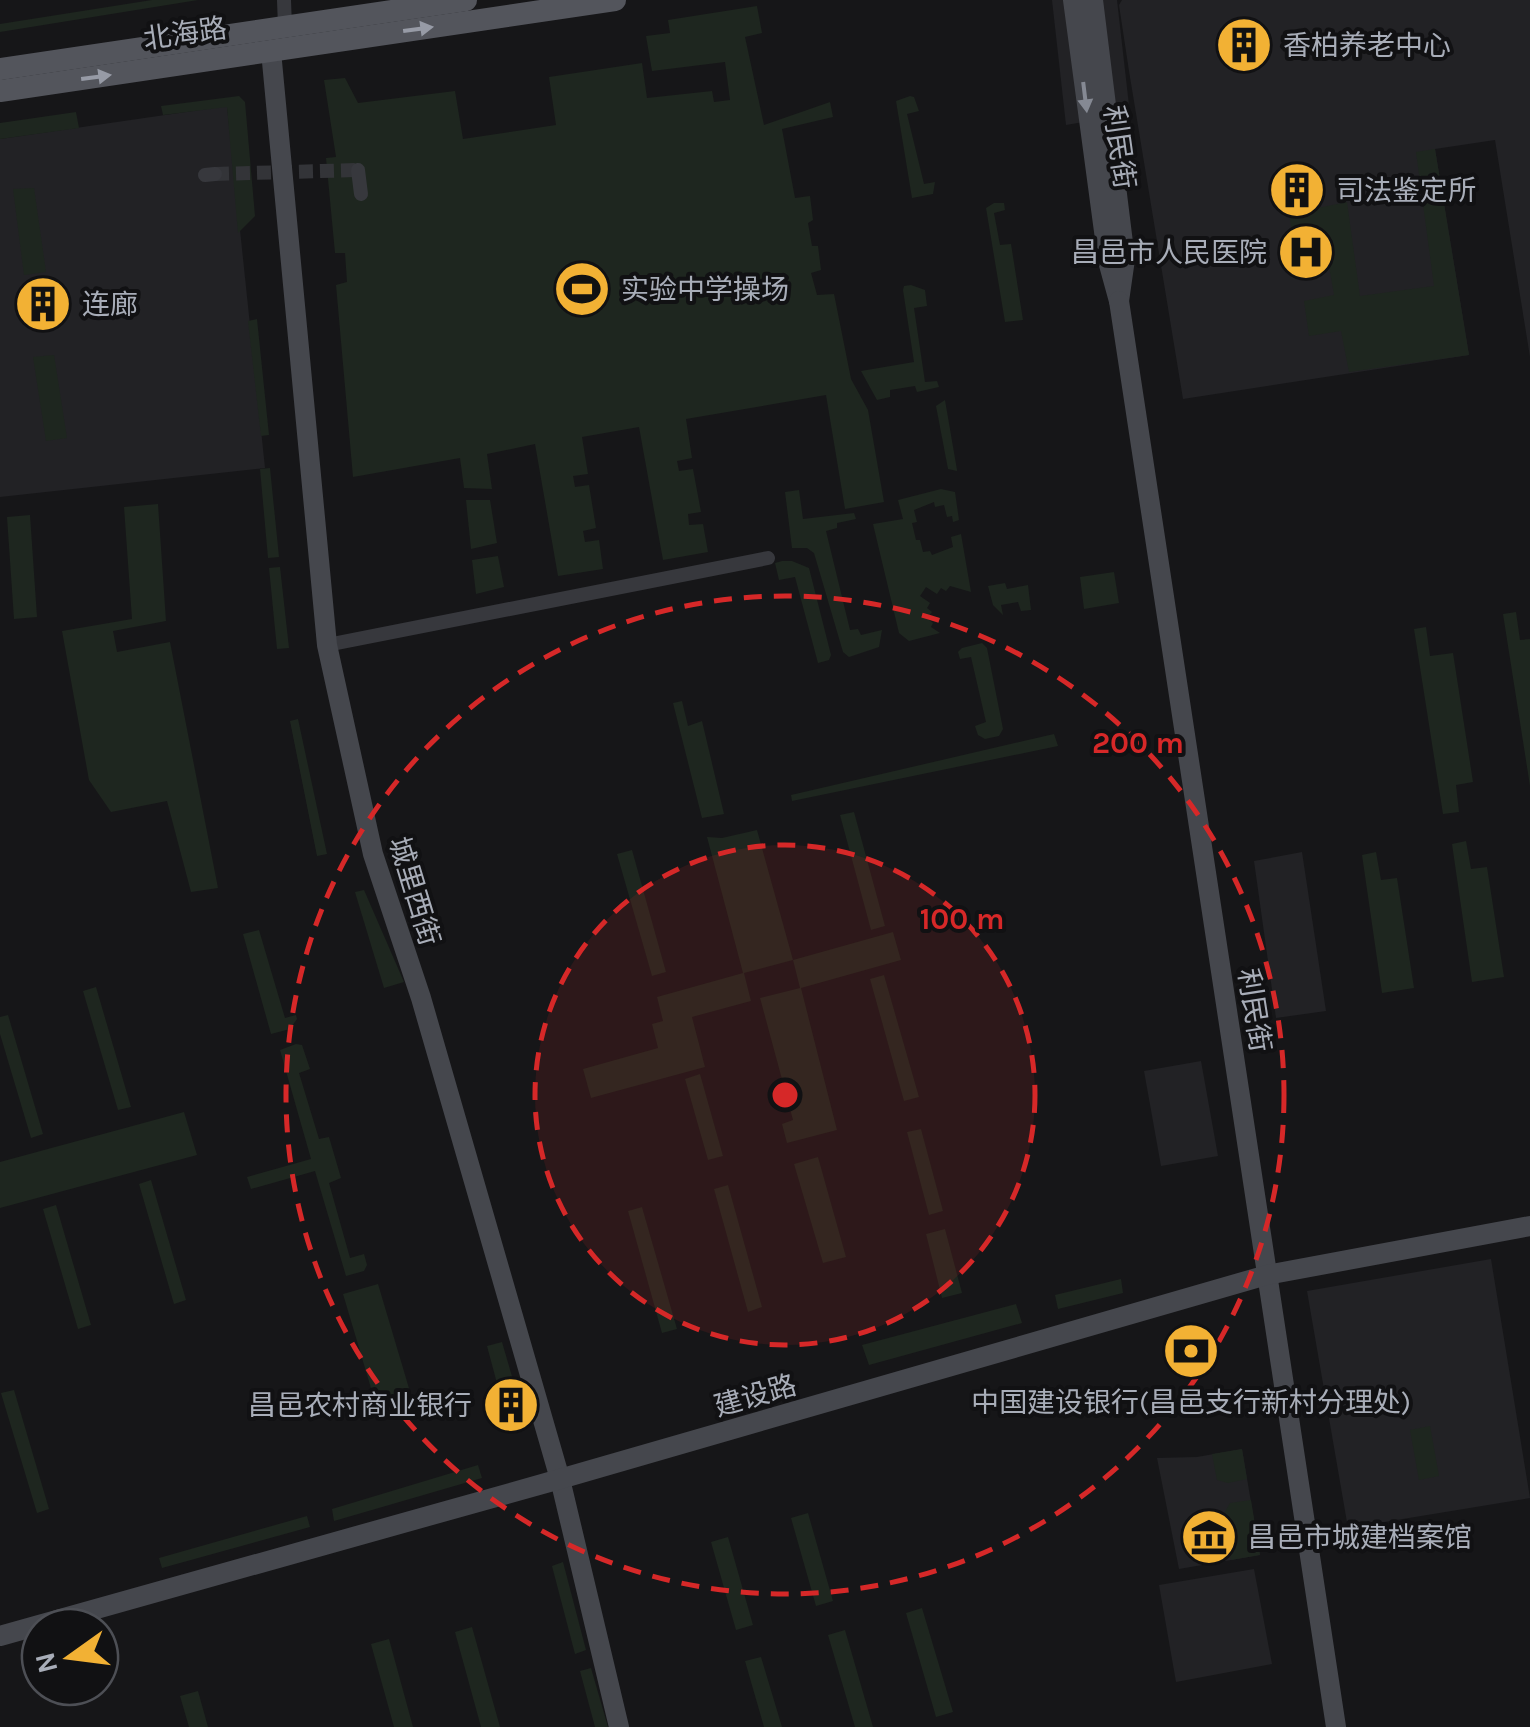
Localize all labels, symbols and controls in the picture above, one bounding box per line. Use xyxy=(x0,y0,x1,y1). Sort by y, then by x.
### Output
street label: 北海路 xyxy=(141,11,229,56)
building icon: 香柏养老中心 xyxy=(1214,15,1274,75)
one-way arrow xyxy=(403,21,434,37)
place label: 香柏养老中心 xyxy=(1283,29,1451,62)
one-way arrow xyxy=(81,68,113,84)
one-way arrow xyxy=(1078,81,1094,113)
street label: 利民街 xyxy=(1097,103,1142,191)
building icon: 司法鉴定所 xyxy=(1267,160,1327,220)
place label: 司法鉴定所 xyxy=(1336,174,1476,207)
hospital icon: 昌邑市人民医院 xyxy=(1276,222,1336,282)
place label: 昌邑市人民医院 xyxy=(1071,236,1267,269)
sports icon: 实验中学操场 xyxy=(552,259,612,319)
place label: 实验中学操场 xyxy=(621,273,789,306)
building icon: 连廊 xyxy=(13,274,73,334)
place label: 连廊 xyxy=(82,288,138,321)
text: 200 m xyxy=(1092,725,1184,761)
street label: 城里西街 xyxy=(382,833,447,950)
text: 100 m xyxy=(920,901,1004,937)
street label: 利民街 xyxy=(1232,966,1277,1054)
centre of rings xyxy=(767,1077,803,1113)
bank icon: 中国建设银行(昌邑支行新村分理处) xyxy=(1161,1321,1221,1381)
street label: 建设路 xyxy=(710,1368,800,1423)
building icon: 昌邑农村商业银行 xyxy=(481,1375,541,1435)
place label: 中国建设银行(昌邑支行新村分理处) xyxy=(971,1386,1411,1419)
place label: 昌邑农村商业银行 xyxy=(248,1389,472,1422)
museum icon: 昌邑市城建档案馆 xyxy=(1179,1507,1239,1567)
place label: 昌邑市城建档案馆 xyxy=(1248,1521,1472,1554)
north arrow xyxy=(20,1607,120,1707)
text: N xyxy=(28,1649,65,1677)

